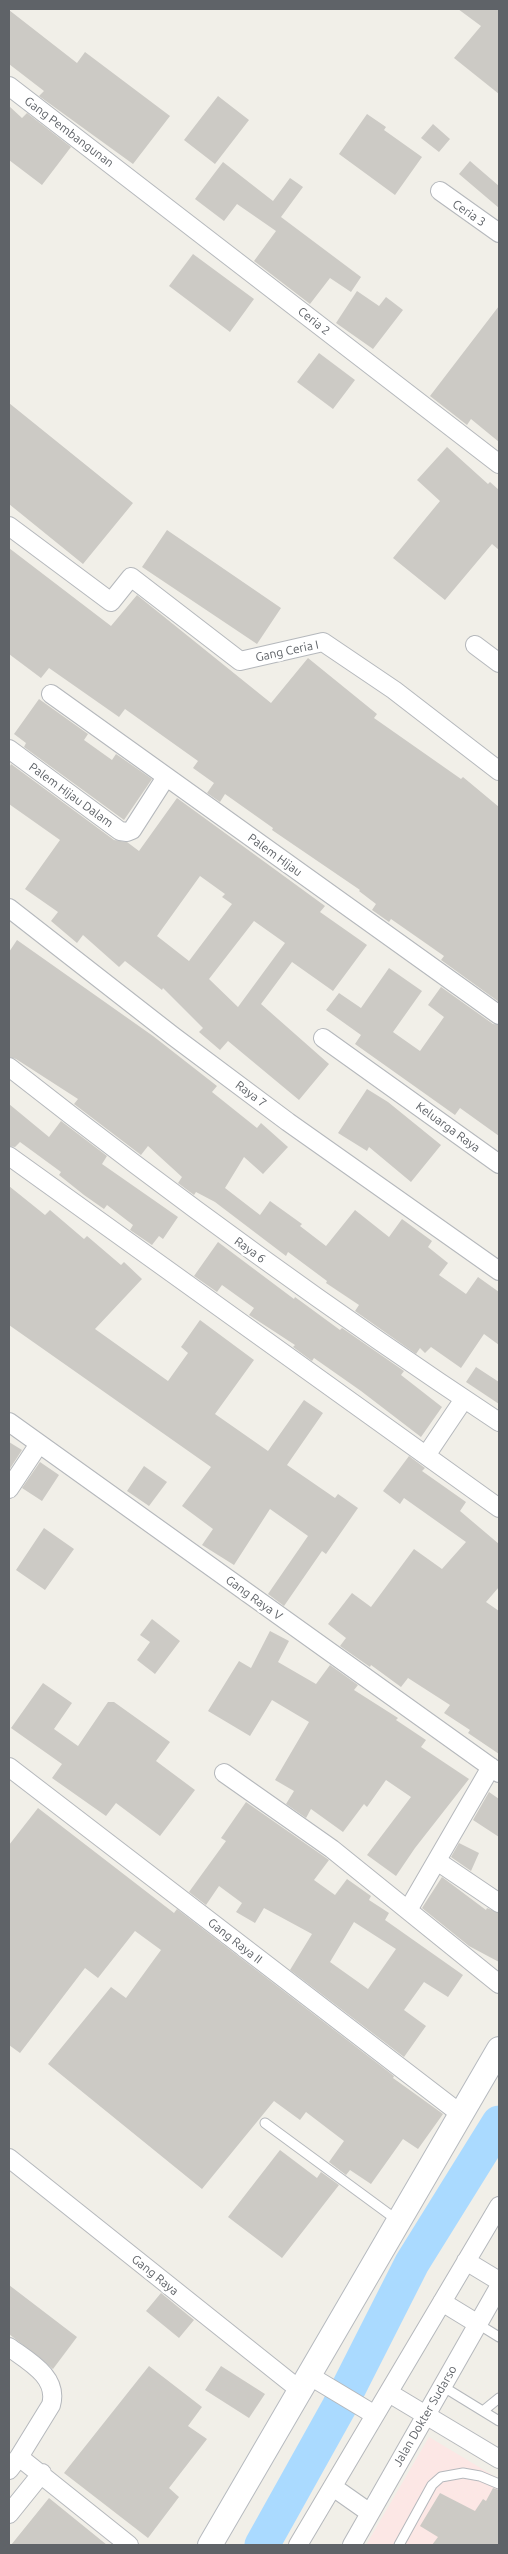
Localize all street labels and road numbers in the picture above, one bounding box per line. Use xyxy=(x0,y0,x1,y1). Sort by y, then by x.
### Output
street label: Gang Pembangunan xyxy=(21,94,117,170)
street label: Ceria 3 xyxy=(450,197,488,229)
street label: Ceria 2 xyxy=(295,304,333,338)
street label: Gang Ceria I xyxy=(254,637,320,665)
street label: Palem Hijau Dalam xyxy=(26,760,116,830)
street label: Palem Hijau xyxy=(245,831,305,879)
street label: Raya 7 xyxy=(233,1078,269,1110)
street label: Keluarga Raya xyxy=(413,1099,483,1155)
street label: Raya 6 xyxy=(232,1234,268,1266)
street label: Gang Raya V xyxy=(223,1573,285,1623)
street label: Gang Raya II xyxy=(205,1915,265,1967)
street label: Gang Raya xyxy=(129,2252,181,2298)
street label: Jalan Dokter Sudarso xyxy=(390,2363,460,2469)

